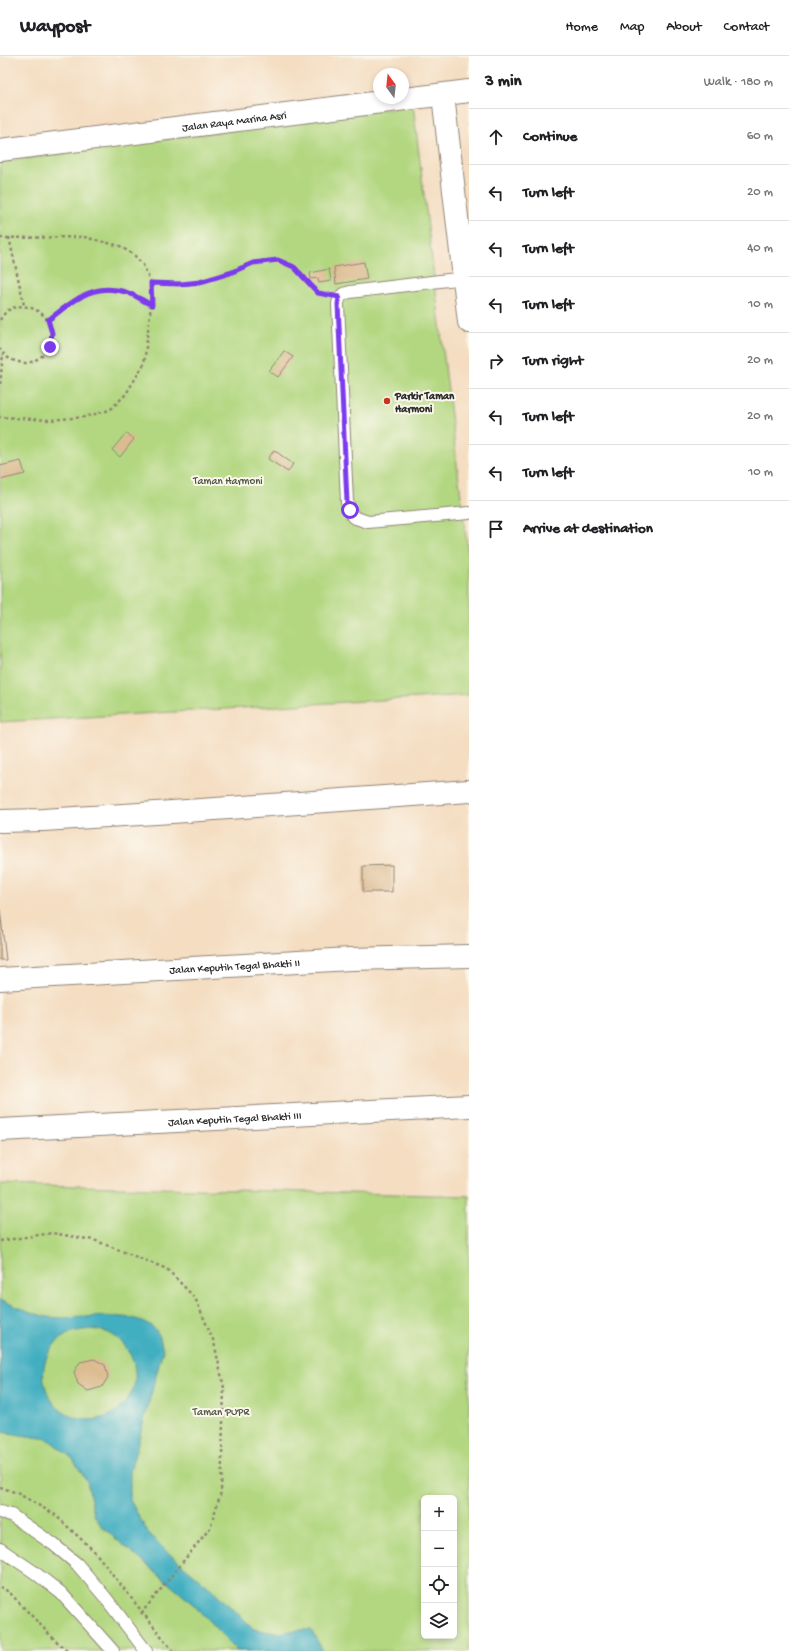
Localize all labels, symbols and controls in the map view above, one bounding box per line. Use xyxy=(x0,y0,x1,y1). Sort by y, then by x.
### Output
text: Waypost xyxy=(20,16,90,39)
text: Home xyxy=(566,19,598,36)
text: Map xyxy=(620,19,644,36)
text: About xyxy=(666,19,702,36)
text: Contact xyxy=(724,19,769,36)
north arrow xyxy=(373,68,409,104)
text: 3 min xyxy=(485,72,522,92)
text: Walk · 180 m xyxy=(704,75,773,90)
street label: Jalan Raya Marina Asri xyxy=(181,110,287,135)
icon: ahead xyxy=(485,126,507,148)
text: Continue xyxy=(523,128,577,146)
text: 60 m xyxy=(747,129,773,144)
icon: left xyxy=(485,182,507,204)
text: Turn left xyxy=(523,184,574,202)
text: 20 m xyxy=(747,185,773,200)
icon: left xyxy=(485,238,507,260)
text: Turn left xyxy=(523,240,574,258)
text: 40 m xyxy=(747,241,773,256)
icon: left xyxy=(485,294,507,316)
text: Turn left xyxy=(523,296,574,314)
text: 10 m xyxy=(748,297,773,312)
route end xyxy=(41,338,59,356)
icon: right xyxy=(485,350,507,372)
text: Turn right xyxy=(523,352,583,370)
text: 20 m xyxy=(747,353,773,368)
place label: Parkir Taman Harmoni xyxy=(394,391,455,416)
marker: Parkir Taman Harmoni xyxy=(382,396,392,406)
icon: left xyxy=(485,406,507,428)
text: Turn left xyxy=(523,408,574,426)
text: 20 m xyxy=(747,409,773,424)
icon: left xyxy=(485,462,507,484)
text: Turn left xyxy=(523,464,574,482)
text: 10 m xyxy=(748,465,773,480)
park label: Taman Harmoni xyxy=(192,476,263,488)
route start xyxy=(341,501,359,519)
icon: arrive xyxy=(485,518,507,540)
text: Arrive at destination xyxy=(523,520,653,538)
street label: Jalan Keputih Tegal Bhakti II xyxy=(169,958,301,977)
street label: Jalan Keputih Tegal Bhakti III xyxy=(168,1111,302,1129)
park label: Taman PUPR xyxy=(192,1407,250,1419)
map controls xyxy=(421,1495,457,1639)
button: + xyxy=(421,1495,457,1531)
button: − xyxy=(421,1531,457,1567)
button: locate xyxy=(421,1567,457,1603)
button: layers xyxy=(421,1603,457,1639)

